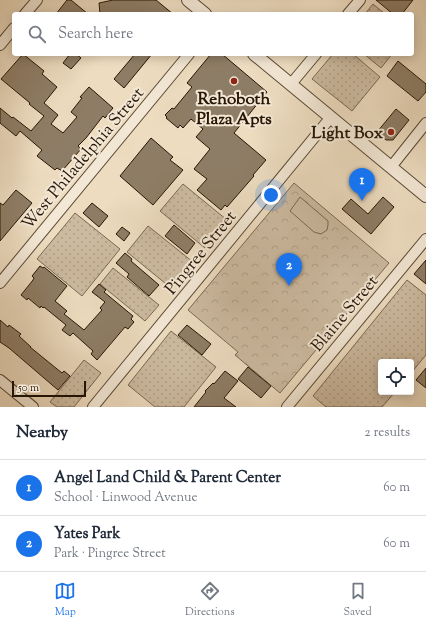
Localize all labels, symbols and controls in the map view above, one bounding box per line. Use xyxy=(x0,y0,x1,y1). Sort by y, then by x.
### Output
search box xyxy=(12,12,414,56)
icon: search xyxy=(26,23,48,45)
text: Search here xyxy=(58,24,133,45)
marker: Rehoboth Plaza Apts xyxy=(229,76,239,86)
street label: West Philadelphia Street xyxy=(17,83,150,236)
place label: Rehoboth Plaza Apts xyxy=(196,88,272,132)
place label: Light Box xyxy=(311,122,384,146)
marker: Light Box xyxy=(386,127,396,137)
pin: 1 xyxy=(349,168,375,201)
your location xyxy=(261,185,281,205)
street label: Pingree Street xyxy=(160,206,243,300)
pin: 2 xyxy=(276,253,302,286)
street label: Blaine Street xyxy=(306,271,385,358)
map controls xyxy=(378,359,414,395)
button: locate xyxy=(378,359,414,395)
scale bar xyxy=(12,379,86,398)
text: 50 m xyxy=(18,380,39,396)
text: Nearby xyxy=(16,421,68,445)
text: 2 results xyxy=(365,424,410,442)
text: Angel Land Child & Parent Center xyxy=(54,468,281,489)
text: 1 xyxy=(27,479,31,497)
text: 60 m xyxy=(383,479,410,497)
text: School · Linwood Avenue xyxy=(54,489,198,507)
text: Yates Park xyxy=(54,524,120,545)
text: 2 xyxy=(26,535,32,553)
text: 60 m xyxy=(383,535,410,553)
text: Park · Pingree Street xyxy=(54,545,166,563)
tab: Map xyxy=(54,580,76,620)
tab: Directions xyxy=(185,580,235,620)
tab: Saved xyxy=(343,580,372,620)

